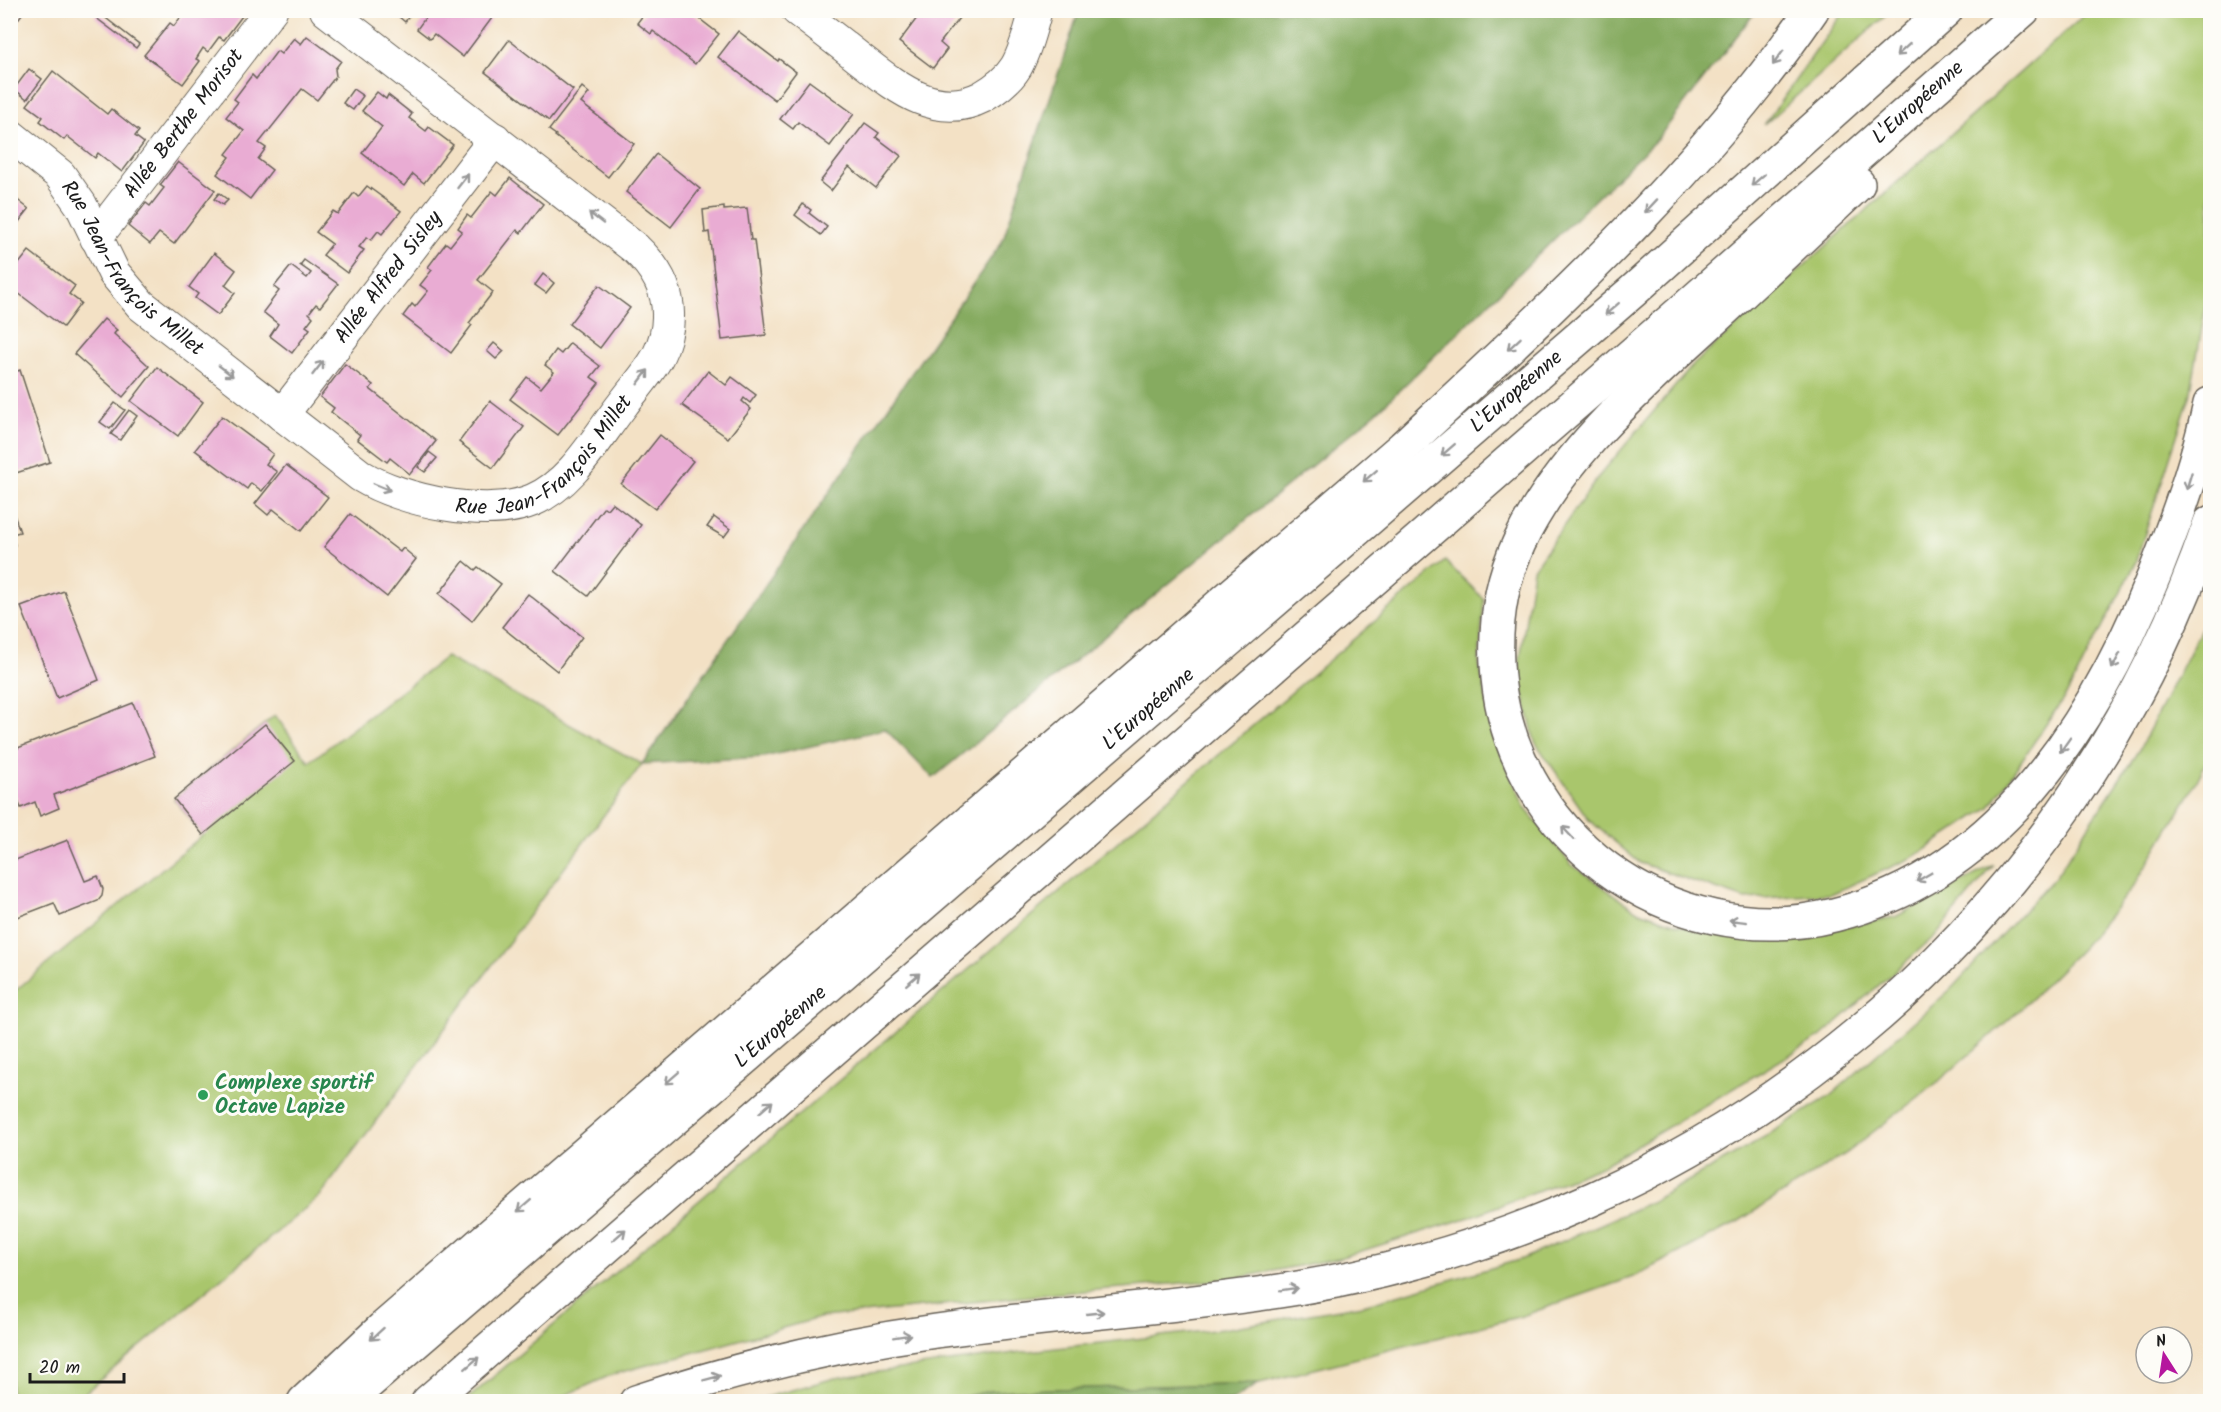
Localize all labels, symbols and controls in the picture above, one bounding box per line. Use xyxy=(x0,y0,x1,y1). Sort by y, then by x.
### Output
street label: Allée Berthe Morisot xyxy=(115,41,253,206)
one-way arrow xyxy=(1896,43,1911,57)
one-way arrow xyxy=(1772,50,1784,66)
street label: L'Européenne xyxy=(1864,52,1972,153)
one-way arrow xyxy=(456,173,469,189)
one-way arrow xyxy=(1751,173,1766,187)
street label: Rue Jean-François Millet xyxy=(52,174,212,365)
one-way arrow xyxy=(1644,198,1658,213)
street label: Allée Alfred Sisley xyxy=(326,203,451,351)
one-way arrow xyxy=(588,211,604,224)
one-way arrow xyxy=(1605,302,1620,316)
one-way arrow xyxy=(1506,337,1521,352)
street label: L'Européenne xyxy=(1462,342,1571,441)
one-way arrow xyxy=(311,361,324,377)
one-way arrow xyxy=(218,365,234,378)
one-way arrow xyxy=(637,369,649,385)
street label: Rue Jean-François Millet xyxy=(453,387,641,524)
one-way arrow xyxy=(1441,443,1456,457)
one-way arrow xyxy=(1363,469,1378,483)
one-way arrow xyxy=(2183,471,2194,490)
one-way arrow xyxy=(373,482,391,493)
one-way arrow xyxy=(2110,652,2121,670)
street label: L'Européenne xyxy=(1094,659,1203,759)
one-way arrow xyxy=(2059,736,2071,753)
one-way arrow xyxy=(1561,826,1575,841)
one-way arrow xyxy=(1916,872,1933,884)
one-way arrow xyxy=(1728,915,1748,926)
one-way arrow xyxy=(906,972,921,986)
street label: L'Européenne xyxy=(727,977,835,1077)
place label: Complexe sportif Octave Lapize xyxy=(215,1067,374,1124)
one-way arrow xyxy=(664,1072,680,1085)
marker: Complexe sportif Octave Lapize xyxy=(196,1088,210,1102)
one-way arrow xyxy=(758,1100,773,1114)
one-way arrow xyxy=(517,1199,532,1213)
one-way arrow xyxy=(611,1228,626,1242)
one-way arrow xyxy=(1279,1284,1298,1295)
one-way arrow xyxy=(1085,1307,1105,1318)
north arrow xyxy=(2134,1325,2194,1385)
one-way arrow xyxy=(370,1327,385,1341)
text: N xyxy=(2154,1329,2169,1355)
one-way arrow xyxy=(892,1331,911,1342)
scale bar xyxy=(30,1346,124,1384)
text: 20 m xyxy=(39,1354,80,1383)
one-way arrow xyxy=(464,1356,479,1370)
one-way arrow xyxy=(702,1372,721,1383)

